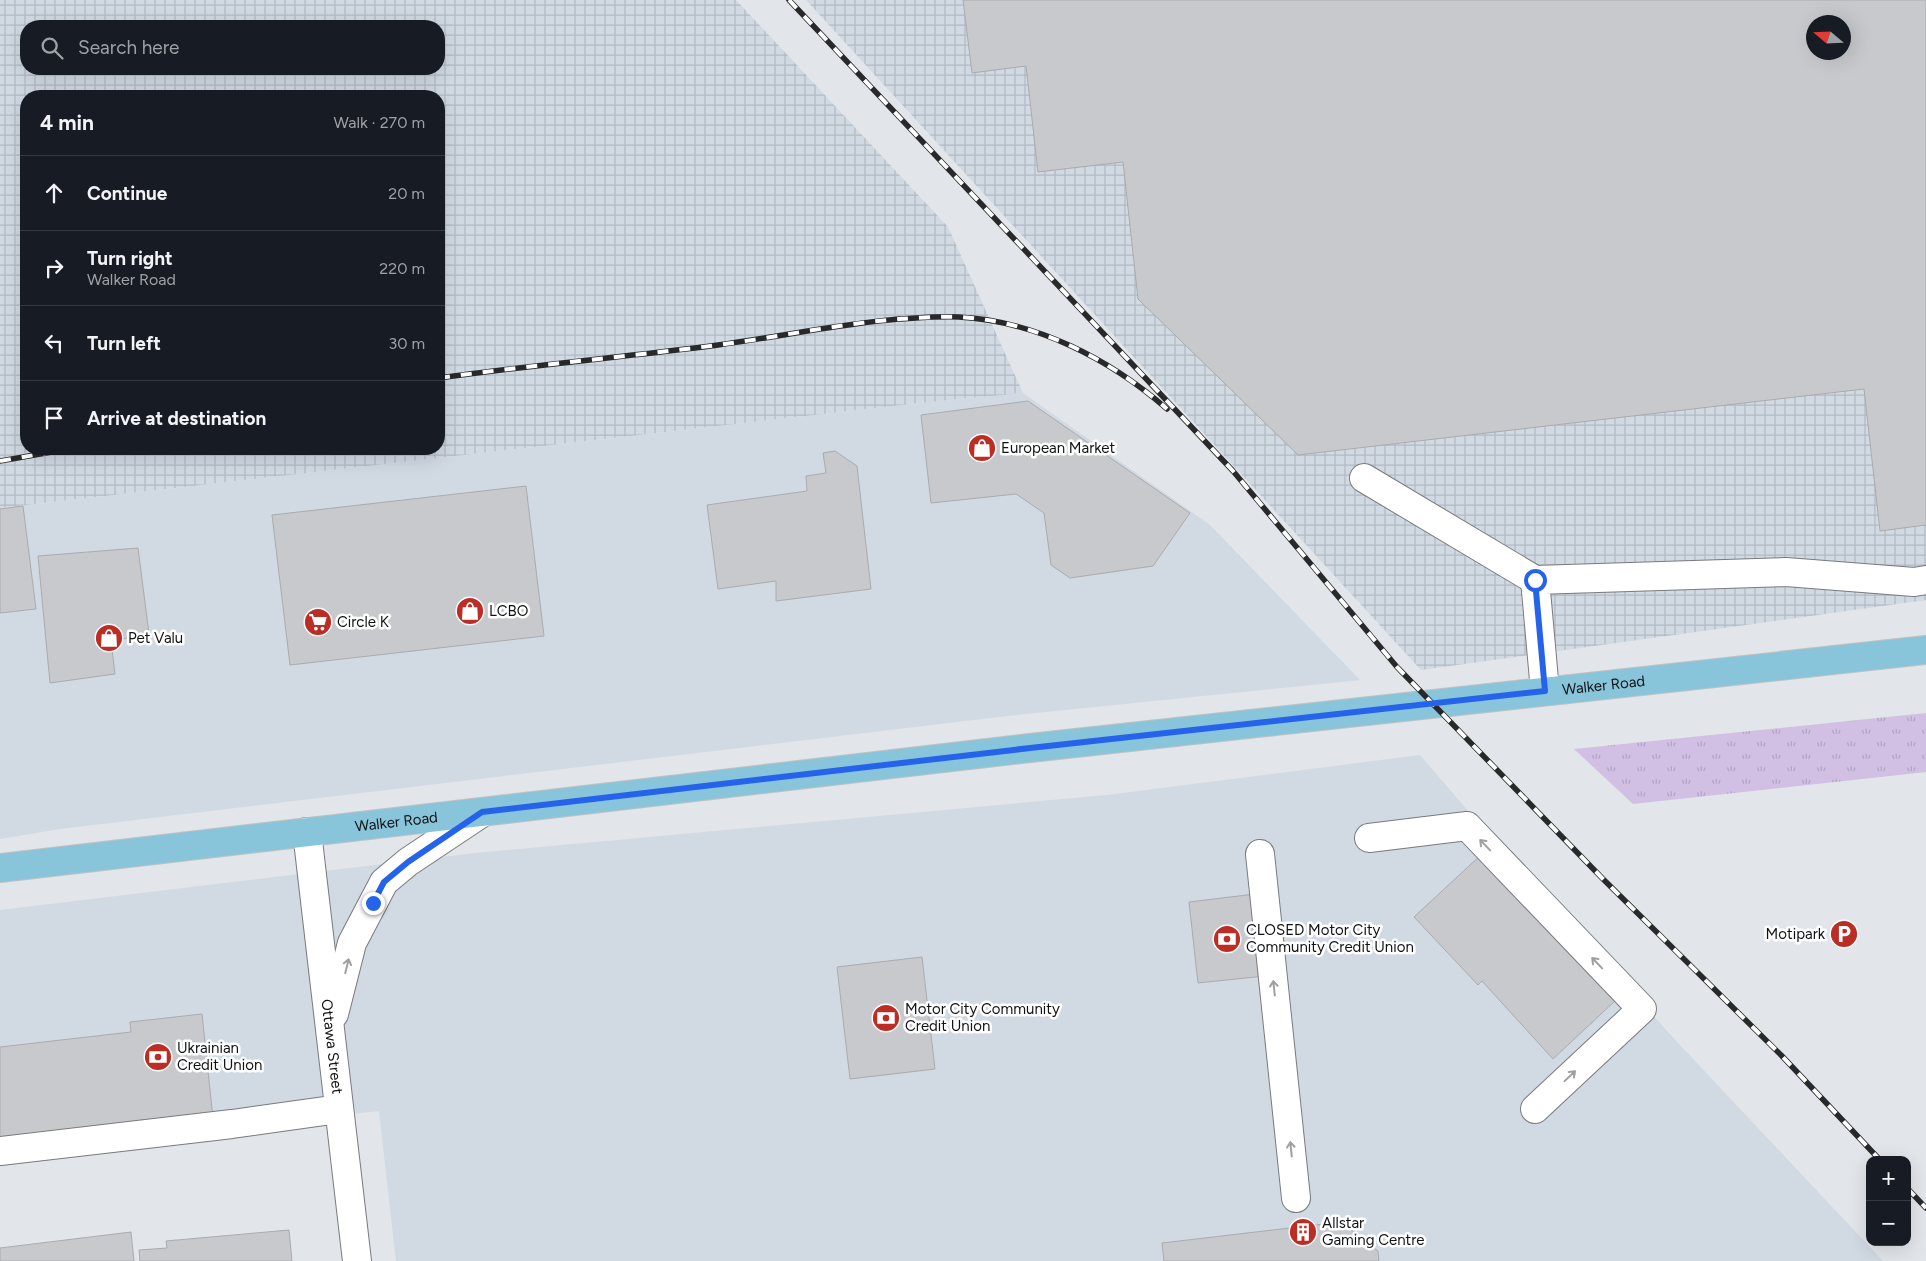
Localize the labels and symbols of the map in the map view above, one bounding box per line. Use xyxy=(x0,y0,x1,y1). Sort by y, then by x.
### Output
north arrow xyxy=(1806,15,1851,60)
shop icon: European Market xyxy=(967,433,997,463)
place label: European Market xyxy=(1001,439,1116,457)
route start xyxy=(1524,569,1547,592)
shop icon: LCBO xyxy=(455,596,485,626)
place label: LCBO xyxy=(489,602,528,620)
supermarket icon: Circle K xyxy=(303,607,333,637)
place label: Circle K xyxy=(337,613,390,631)
shop icon: Pet Valu xyxy=(94,623,124,653)
place label: Pet Valu xyxy=(128,629,183,647)
street label: Walker Road xyxy=(1561,672,1646,699)
street label: Walker Road xyxy=(354,808,439,836)
one-way arrow xyxy=(1479,839,1491,851)
route end xyxy=(362,892,385,915)
parking icon: Motipark xyxy=(1829,919,1859,949)
place label: CLOSED Motor City Community Credit Union xyxy=(1246,921,1414,956)
bank icon: CLOSED Motor City Community Credit Union xyxy=(1212,924,1242,954)
place label: Motipark xyxy=(1766,925,1826,943)
one-way arrow xyxy=(1591,956,1603,969)
one-way arrow xyxy=(342,958,352,974)
one-way arrow xyxy=(1269,980,1279,996)
street label: Ottawa Street xyxy=(318,998,347,1095)
place label: Motor City Community Credit Union xyxy=(905,1000,1060,1035)
bank icon: Motor City Community Credit Union xyxy=(871,1003,901,1033)
place label: Ukrainian Credit Union xyxy=(177,1039,262,1074)
bank icon: Ukrainian Credit Union xyxy=(143,1042,173,1072)
one-way arrow xyxy=(1564,1070,1577,1082)
one-way arrow xyxy=(1286,1142,1296,1158)
place label: Allstar Gaming Centre xyxy=(1322,1214,1424,1249)
building icon: Allstar Gaming Centre xyxy=(1288,1217,1318,1247)

